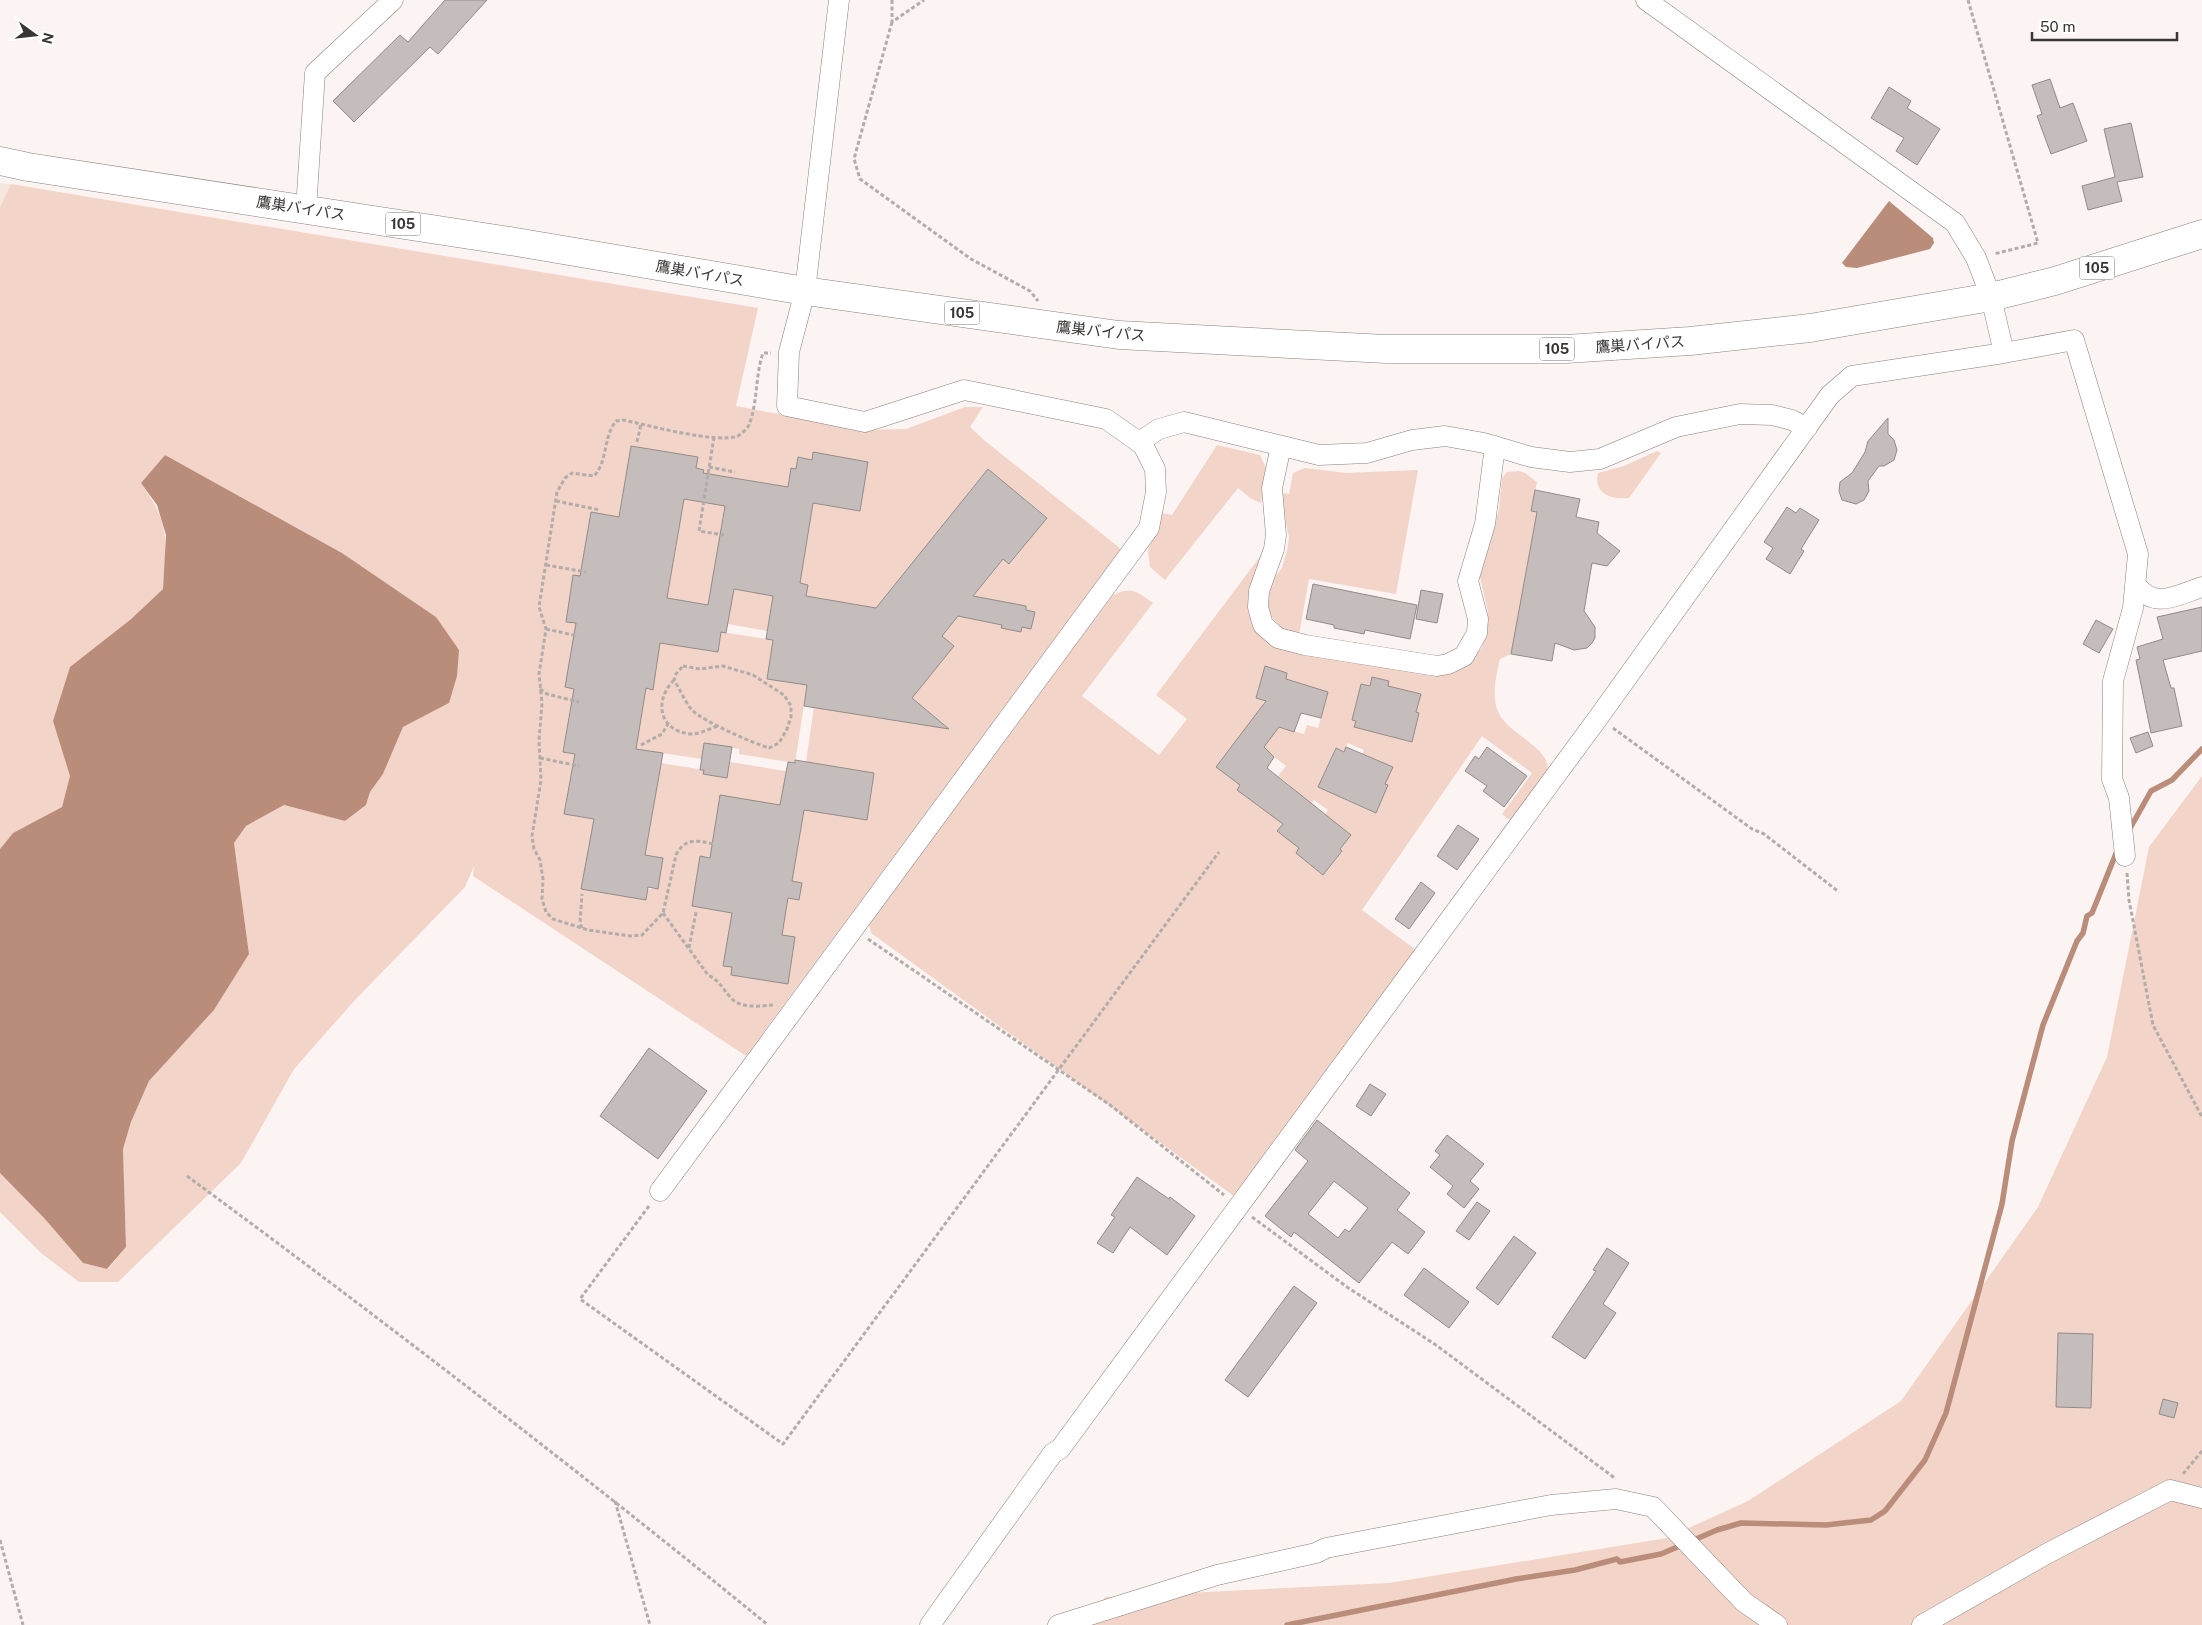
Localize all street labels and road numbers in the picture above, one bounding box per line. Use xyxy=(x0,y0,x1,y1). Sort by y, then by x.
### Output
street label: 鷹巣バイパス xyxy=(255,193,347,223)
road number: 105 xyxy=(386,212,420,235)
road number: 105 xyxy=(2080,256,2114,280)
street label: 鷹巣バイパス xyxy=(654,257,746,289)
road number: 105 xyxy=(944,302,980,324)
street label: 鷹巣バイパス xyxy=(1056,318,1146,344)
street label: 鷹巣バイパス xyxy=(1595,332,1685,356)
road number: 105 xyxy=(1540,338,1574,360)

